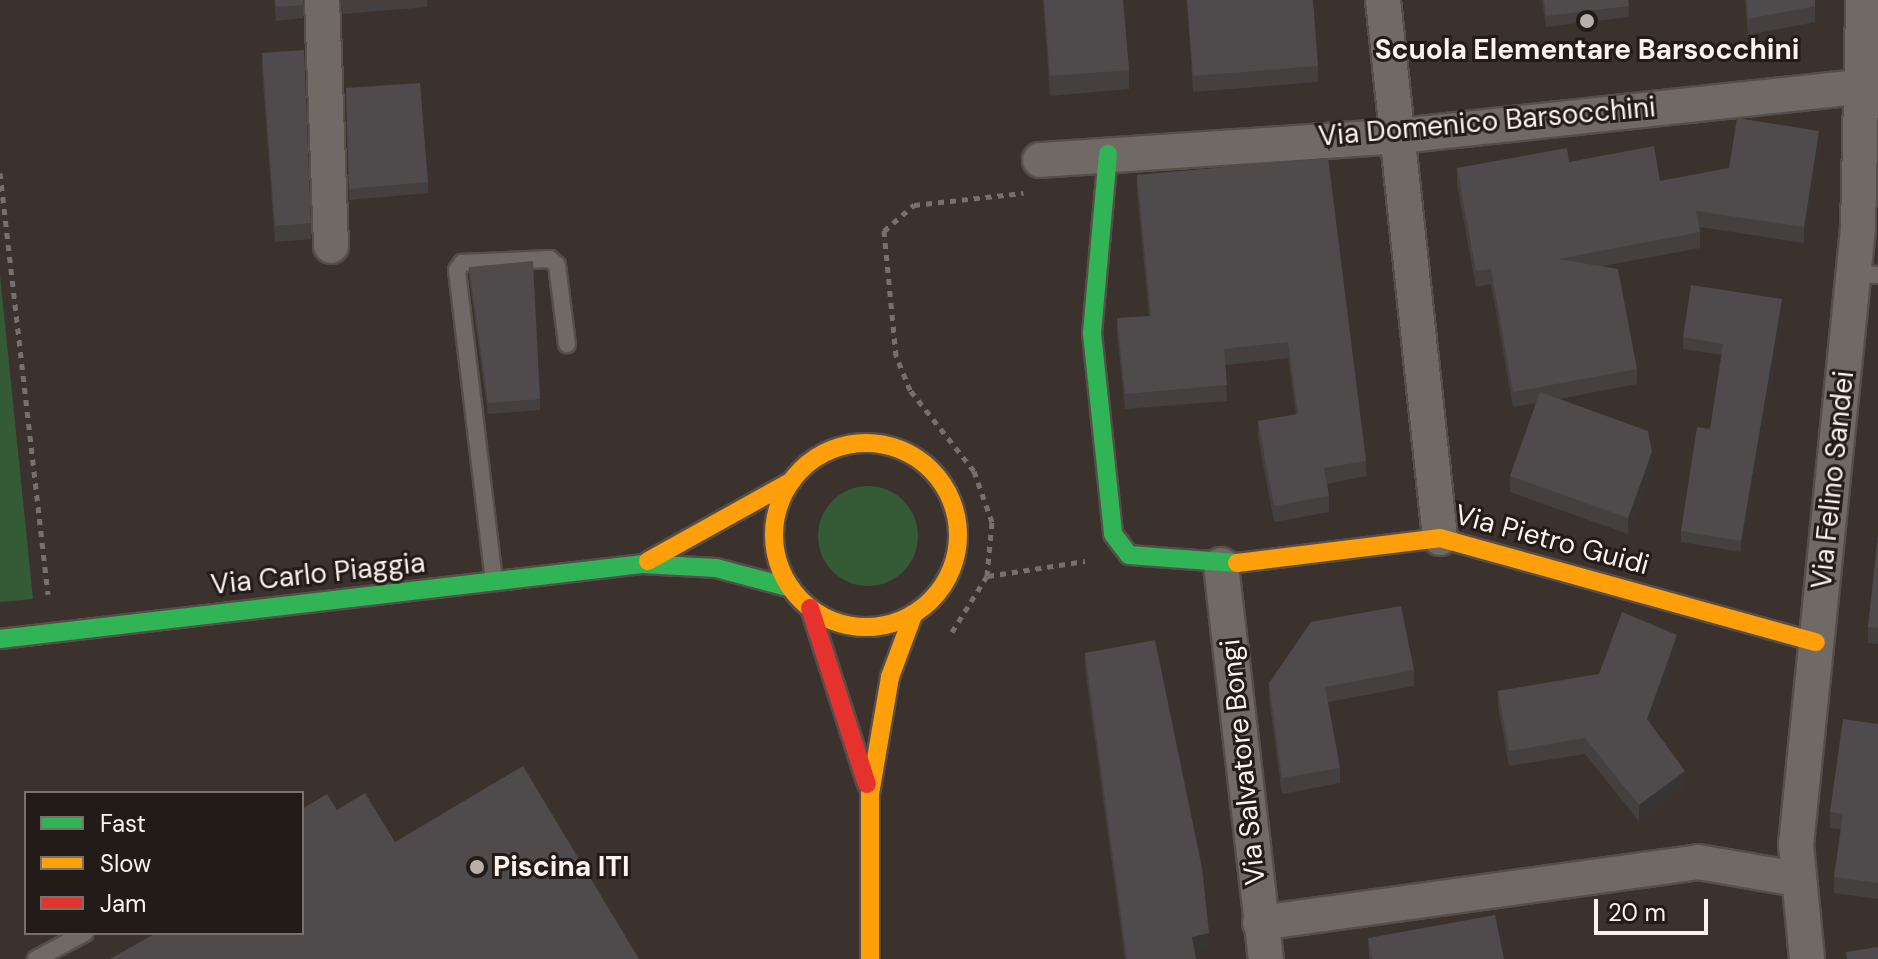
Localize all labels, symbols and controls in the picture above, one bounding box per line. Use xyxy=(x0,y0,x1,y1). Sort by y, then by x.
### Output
marker: Scuola Elementare Barsocchini xyxy=(1578,12,1596,30)
place label: Scuola Elementare Barsocchini xyxy=(1375,33,1799,67)
street label: Via Domenico Barsocchini xyxy=(1317,91,1657,153)
street label: Via Felino Sandei xyxy=(1805,369,1861,591)
street label: Via Pietro Guidi xyxy=(1451,498,1653,582)
street label: Via Carlo Piaggia xyxy=(209,546,427,602)
street label: Via Salvatore Bongi xyxy=(1213,637,1273,887)
legend xyxy=(24,791,304,935)
text: Fast xyxy=(100,808,146,839)
text: Slow xyxy=(100,848,151,879)
place label: Piscina ITI xyxy=(493,850,630,884)
marker: Piscina ITI xyxy=(468,858,486,876)
scale bar xyxy=(1598,883,1712,933)
text: Jam xyxy=(100,888,146,919)
text: 20 m xyxy=(1608,897,1666,928)

